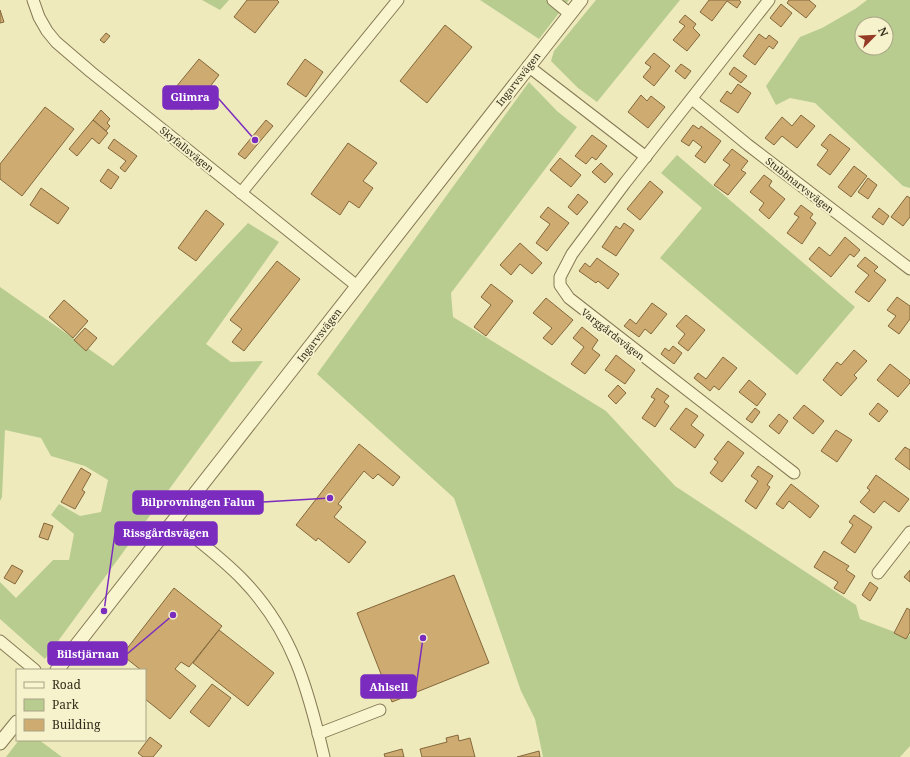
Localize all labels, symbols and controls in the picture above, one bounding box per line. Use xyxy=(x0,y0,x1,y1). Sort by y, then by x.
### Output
north arrow xyxy=(854,16,894,56)
text: N xyxy=(875,25,892,39)
street label: Ingarvsvägen xyxy=(493,49,544,109)
callout: Glimra xyxy=(163,86,218,109)
text: Glimra xyxy=(170,89,210,104)
street label: Skyfallsvägen xyxy=(157,123,217,175)
street label: Stubbnarvsvägen xyxy=(763,154,838,216)
street label: Ingarvsvägen xyxy=(294,305,345,365)
street label: Varggårdsvägen xyxy=(578,305,648,364)
callout: Bilprovningen Falun xyxy=(133,491,263,514)
text: Bilprovningen Falun xyxy=(141,494,256,509)
callout: Rissgårdsvägen xyxy=(115,522,217,545)
text: Rissgårdsvägen xyxy=(123,525,210,540)
callout: Bilstjärnan xyxy=(48,642,127,665)
text: Bilstjärnan xyxy=(57,646,120,661)
legend xyxy=(16,669,146,741)
callout: Ahlsell xyxy=(361,675,416,698)
text: Road xyxy=(52,676,82,693)
text: Ahlsell xyxy=(370,679,409,694)
text: Park xyxy=(52,696,80,713)
text: Building xyxy=(52,716,101,733)

